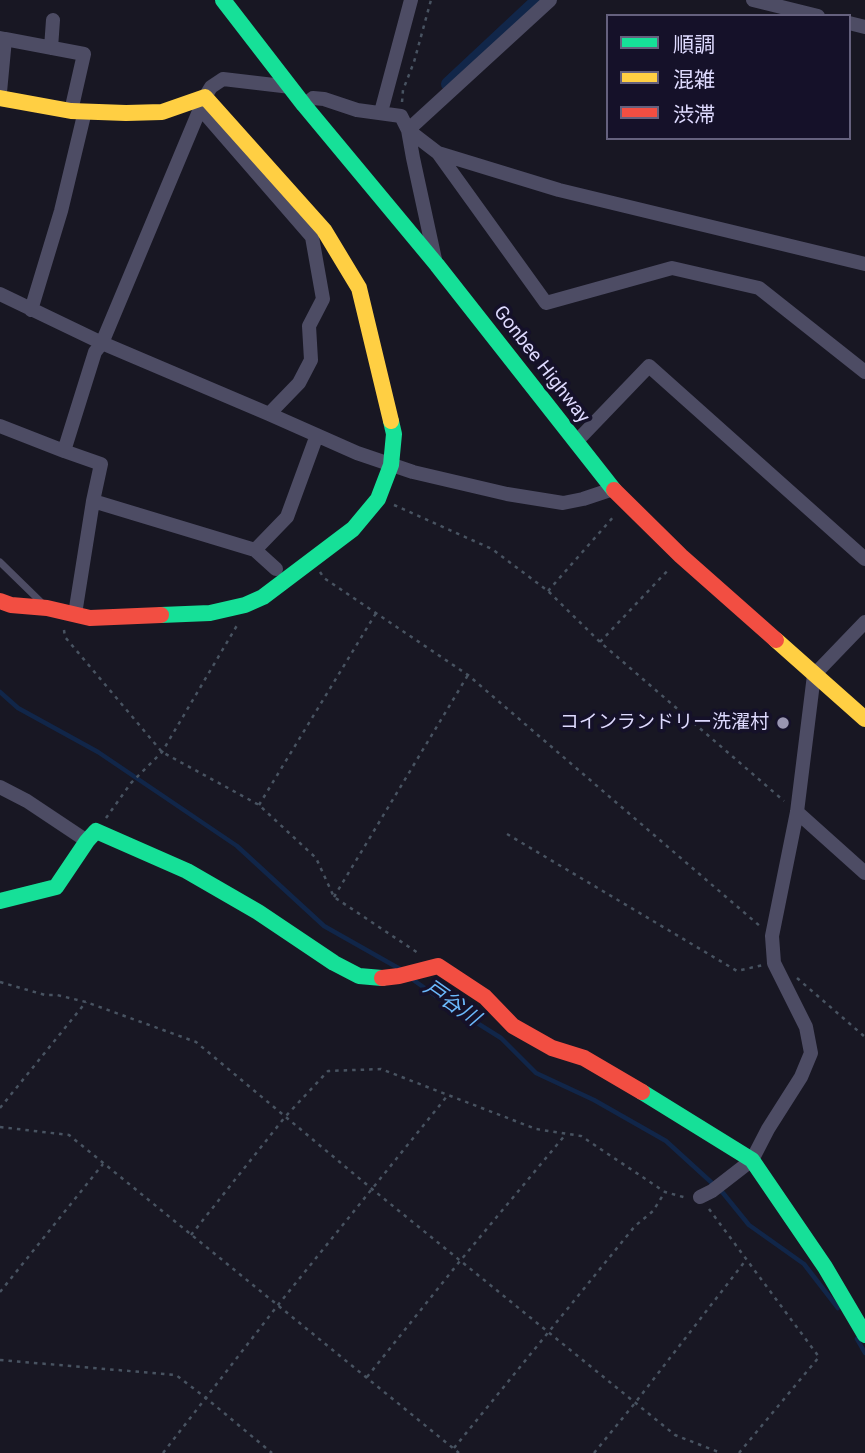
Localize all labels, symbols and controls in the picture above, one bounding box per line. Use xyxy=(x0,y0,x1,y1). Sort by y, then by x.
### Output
legend xyxy=(606,14,851,140)
text: 順調 xyxy=(673,33,715,57)
text: 混雑 xyxy=(673,68,715,92)
text: 渋滞 xyxy=(673,103,715,127)
street label: Gonbee Highway xyxy=(488,302,594,428)
place label: コインランドリー洗濯村 xyxy=(560,712,769,734)
marker: コインランドリー洗濯村 xyxy=(775,715,791,731)
water label: 戸谷川 xyxy=(418,976,484,1032)

